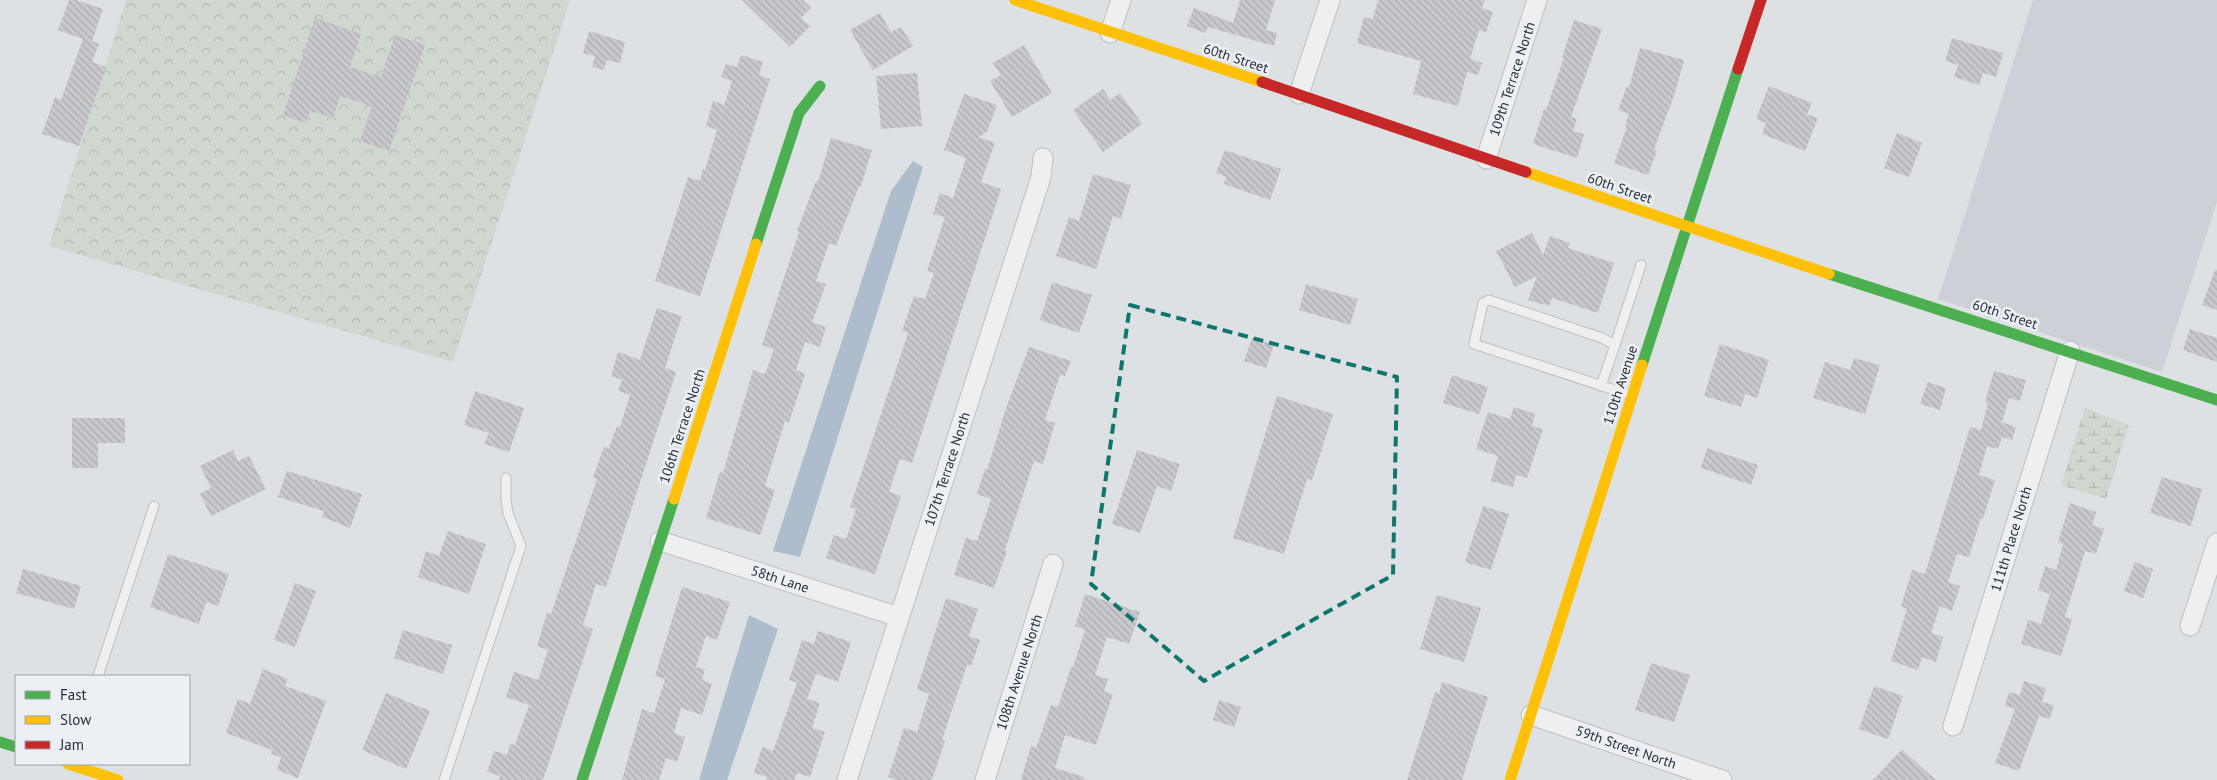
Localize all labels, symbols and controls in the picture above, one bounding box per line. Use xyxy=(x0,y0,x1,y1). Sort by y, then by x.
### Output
street label: 109th Terrace North xyxy=(1485,19,1539,139)
street label: 60th Street xyxy=(1201,39,1271,77)
street label: 60th Street xyxy=(1585,169,1655,208)
street label: 60th Street xyxy=(1970,295,2040,333)
street label: 110th Avenue xyxy=(1599,343,1641,427)
street label: 106th Terrace North xyxy=(655,366,709,486)
street label: 107th Terrace North xyxy=(920,410,974,528)
street label: 111th Place North xyxy=(1986,484,2036,594)
street label: 58th Lane xyxy=(749,561,811,597)
street label: 108th Avenue North xyxy=(992,612,1046,732)
legend xyxy=(15,675,190,765)
text: Fast xyxy=(60,685,87,704)
text: Slow xyxy=(60,710,91,729)
street label: 59th Street North xyxy=(1573,721,1679,773)
text: Jam xyxy=(59,735,84,754)

